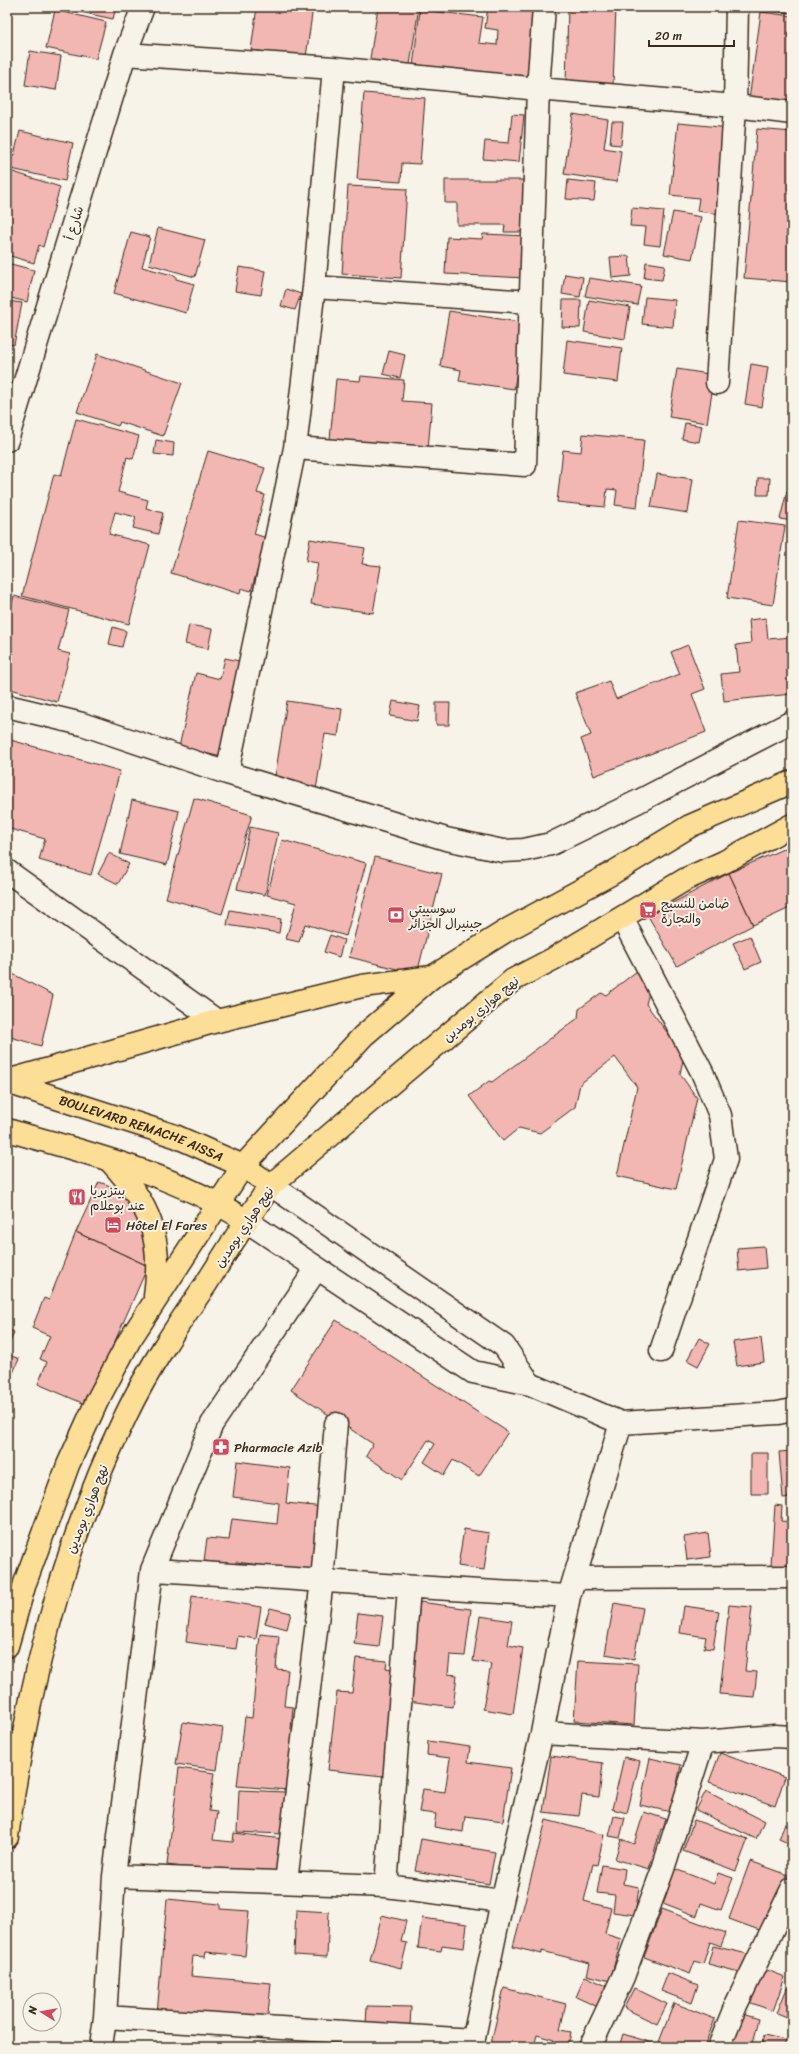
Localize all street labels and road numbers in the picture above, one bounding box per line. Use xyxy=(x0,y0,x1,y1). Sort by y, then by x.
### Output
street label: شارع أ xyxy=(58,203,90,243)
street label: نهج هواري بومدين xyxy=(438,970,524,1048)
street label: BOULEVARD REMACHE AISSA xyxy=(56,1088,227,1168)
street label: نهج هواري بومدين xyxy=(208,1182,280,1272)
street label: نهج هواري بومدين xyxy=(59,1461,115,1557)

